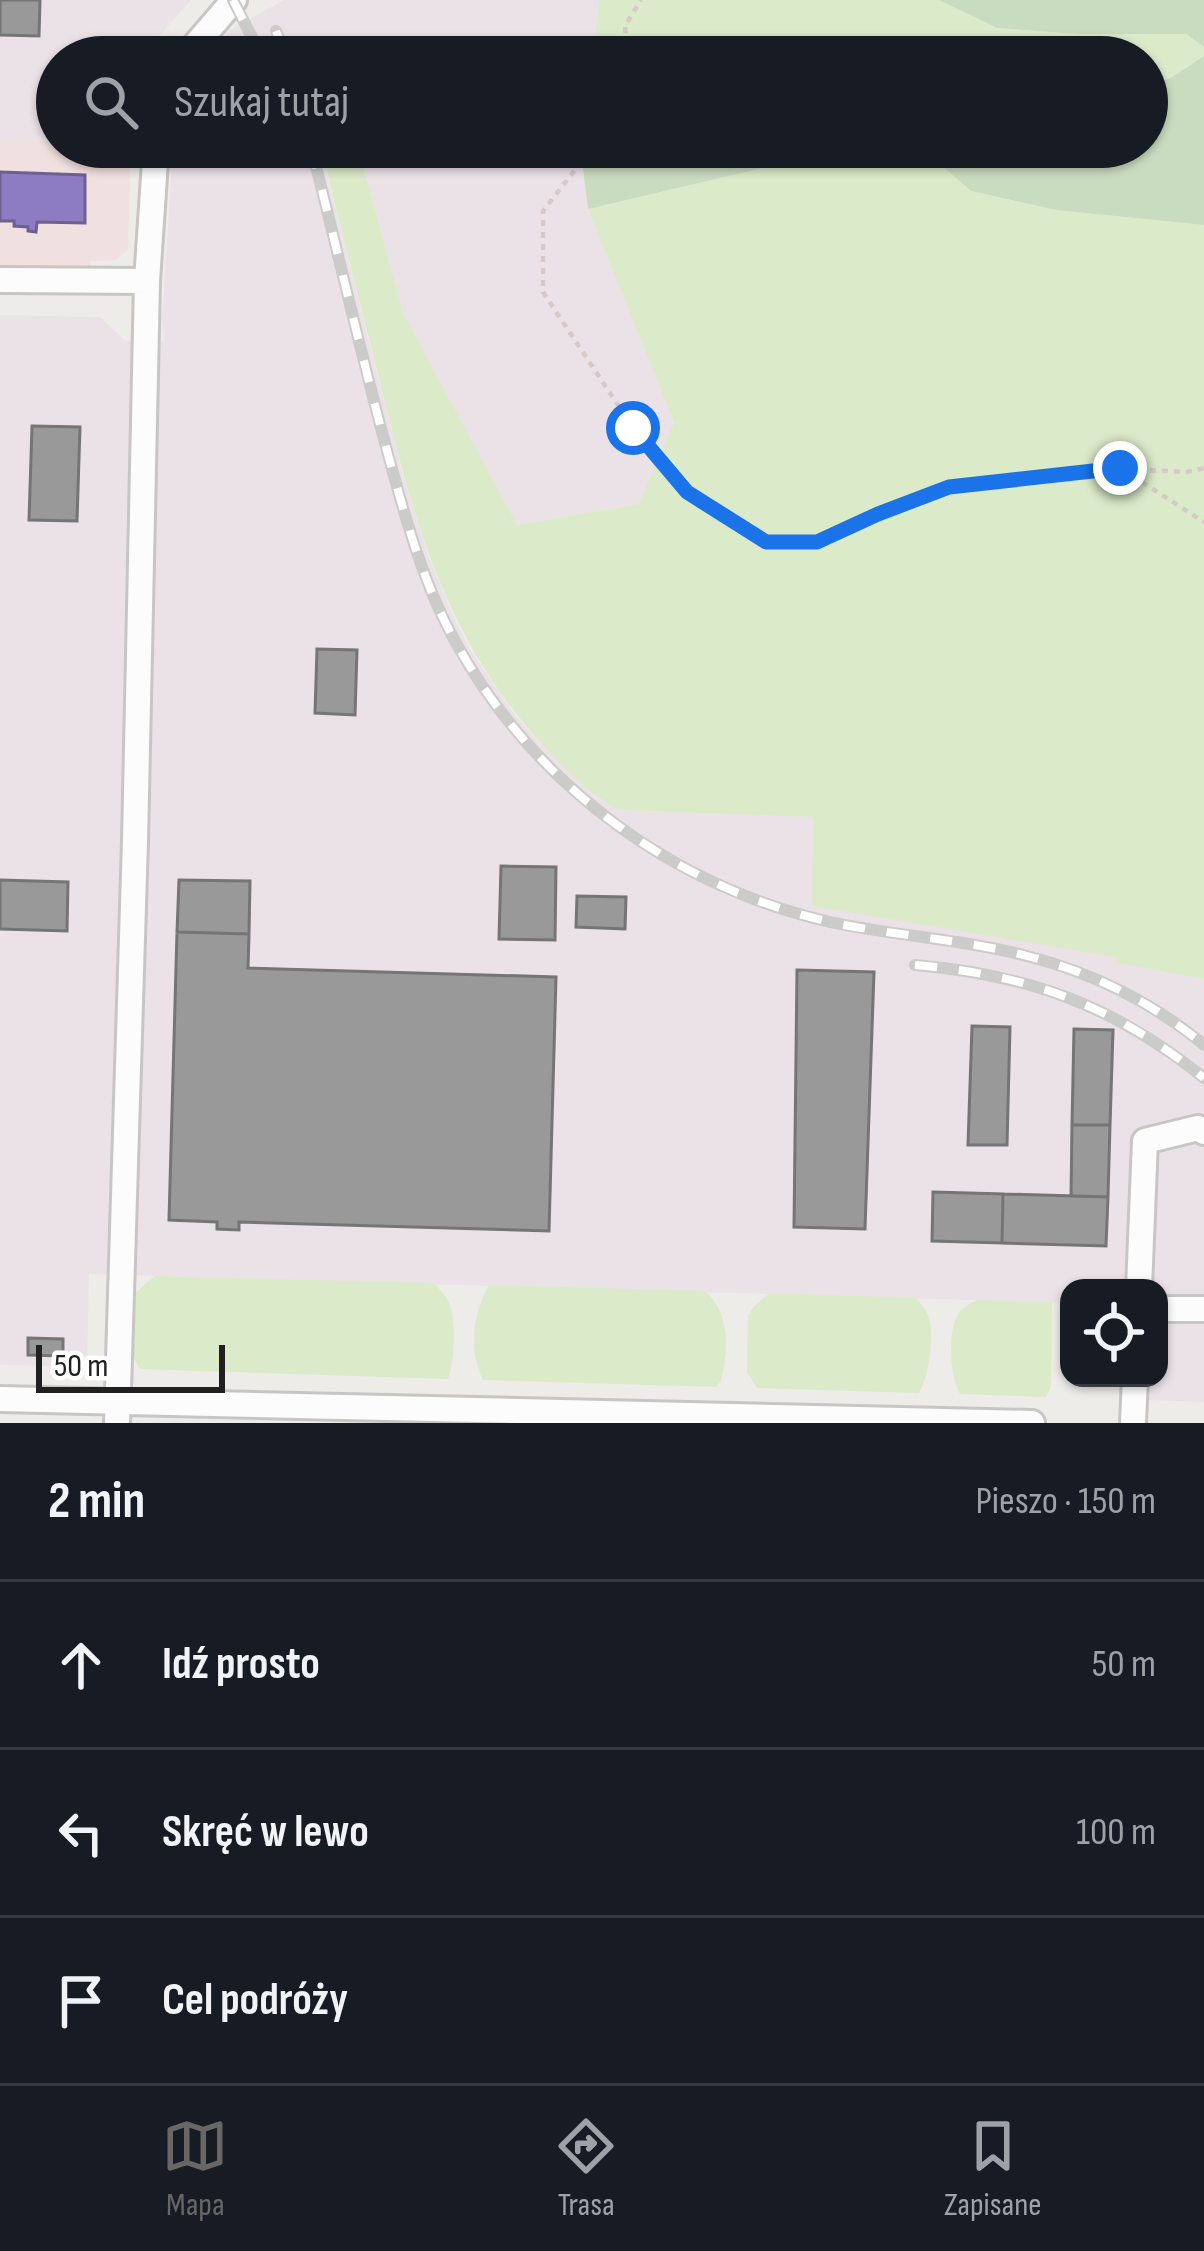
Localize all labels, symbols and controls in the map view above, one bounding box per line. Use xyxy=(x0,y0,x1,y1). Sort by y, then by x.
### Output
search box xyxy=(36,36,1168,168)
icon: search xyxy=(78,69,144,135)
text: Szukaj tutaj xyxy=(174,75,349,130)
route start xyxy=(606,401,660,455)
route end xyxy=(1093,441,1147,495)
map controls xyxy=(1060,1279,1168,1387)
button: locate xyxy=(1060,1279,1168,1387)
scale bar xyxy=(36,1339,225,1392)
text: 50 m xyxy=(54,1346,108,1386)
text: 2 min xyxy=(48,1471,145,1532)
text: Pieszo · 150 m xyxy=(975,1478,1156,1525)
icon: ahead xyxy=(48,1632,114,1698)
text: Idź prosto xyxy=(162,1637,320,1692)
text: 50 m xyxy=(1092,1641,1156,1688)
icon: left xyxy=(48,1800,114,1866)
text: Skręć w lewo xyxy=(162,1805,369,1860)
text: 100 m xyxy=(1076,1809,1156,1856)
icon: arrive xyxy=(48,1968,114,2034)
text: Cel podróży xyxy=(162,1973,348,2028)
tab: Mapa xyxy=(162,2113,228,2225)
tab: Trasa xyxy=(553,2113,619,2225)
tab: Zapisane xyxy=(944,2113,1042,2225)

